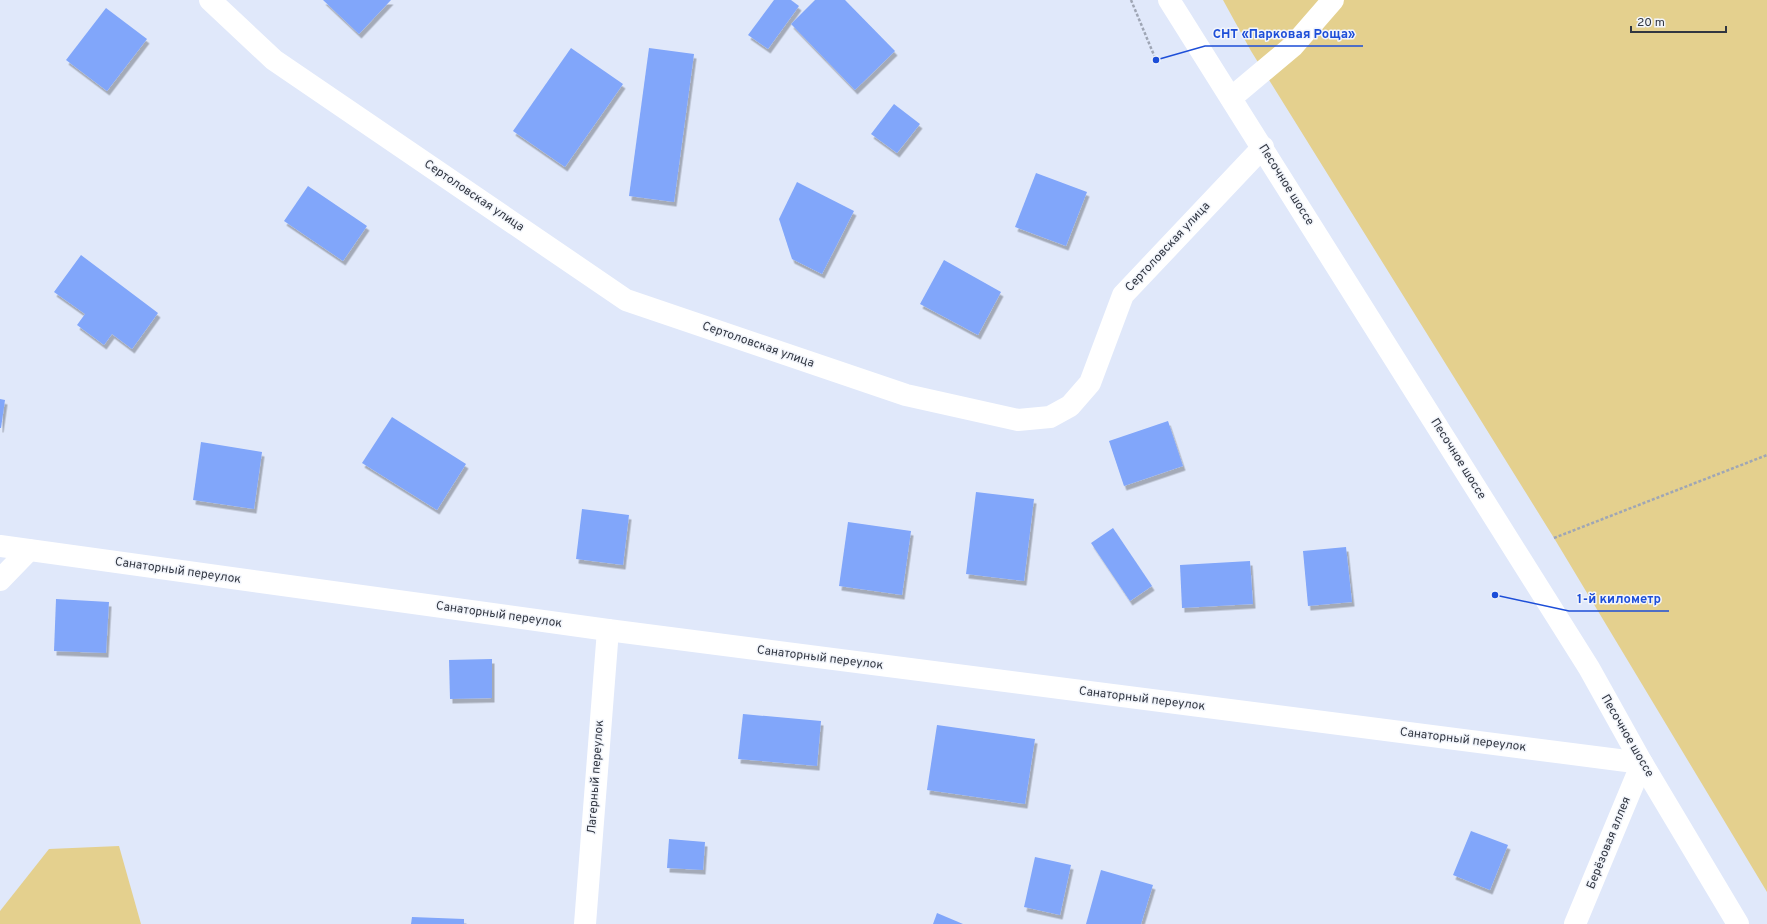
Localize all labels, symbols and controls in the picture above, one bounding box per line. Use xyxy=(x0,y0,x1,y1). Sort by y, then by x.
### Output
scale bar xyxy=(1631,8,1726,34)
text: 20 m xyxy=(1637,15,1665,31)
callout: СНТ «Парковая Роща» xyxy=(1205,21,1363,46)
text: СНТ «Парковая Роща» xyxy=(1213,27,1355,43)
street label: Песочное шоссе xyxy=(1255,141,1317,229)
street label: Сертоловская улица xyxy=(421,156,527,236)
street label: Сертоловская улица xyxy=(1122,199,1214,295)
street label: Сертоловская улица xyxy=(700,318,816,372)
street label: Песочное шоссе xyxy=(1427,415,1489,503)
street label: Санаторный переулок xyxy=(114,554,242,588)
callout: 1-й километр xyxy=(1569,586,1669,611)
text: 1-й километр xyxy=(1577,592,1661,608)
street label: Санаторный переулок xyxy=(435,598,563,632)
street label: Санаторный переулок xyxy=(756,642,884,674)
street label: Санаторный переулок xyxy=(1078,683,1206,715)
street label: Песочное шоссе xyxy=(1597,692,1657,780)
street label: Лагерный переулок xyxy=(584,719,608,835)
street label: Санаторный переулок xyxy=(1399,724,1527,756)
street label: Берёзовая аллея xyxy=(1583,794,1635,892)

